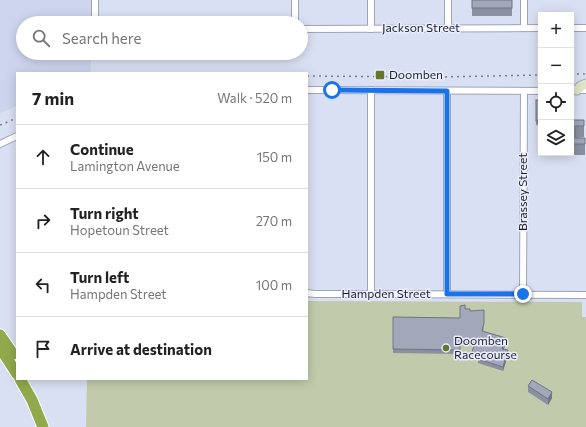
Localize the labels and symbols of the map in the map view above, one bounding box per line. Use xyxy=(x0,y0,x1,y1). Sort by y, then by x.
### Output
street label: Jackson Street xyxy=(382,20,460,35)
place label: Doomben xyxy=(389,67,443,81)
marker: Doomben xyxy=(374,69,386,81)
route start xyxy=(323,81,341,99)
street label: Brassey Street xyxy=(515,153,529,231)
route end xyxy=(514,285,532,303)
street label: Hampden Street xyxy=(341,286,431,300)
place label: Doomben Racecourse xyxy=(454,333,517,361)
marker: Doomben Racecourse xyxy=(441,343,451,353)

